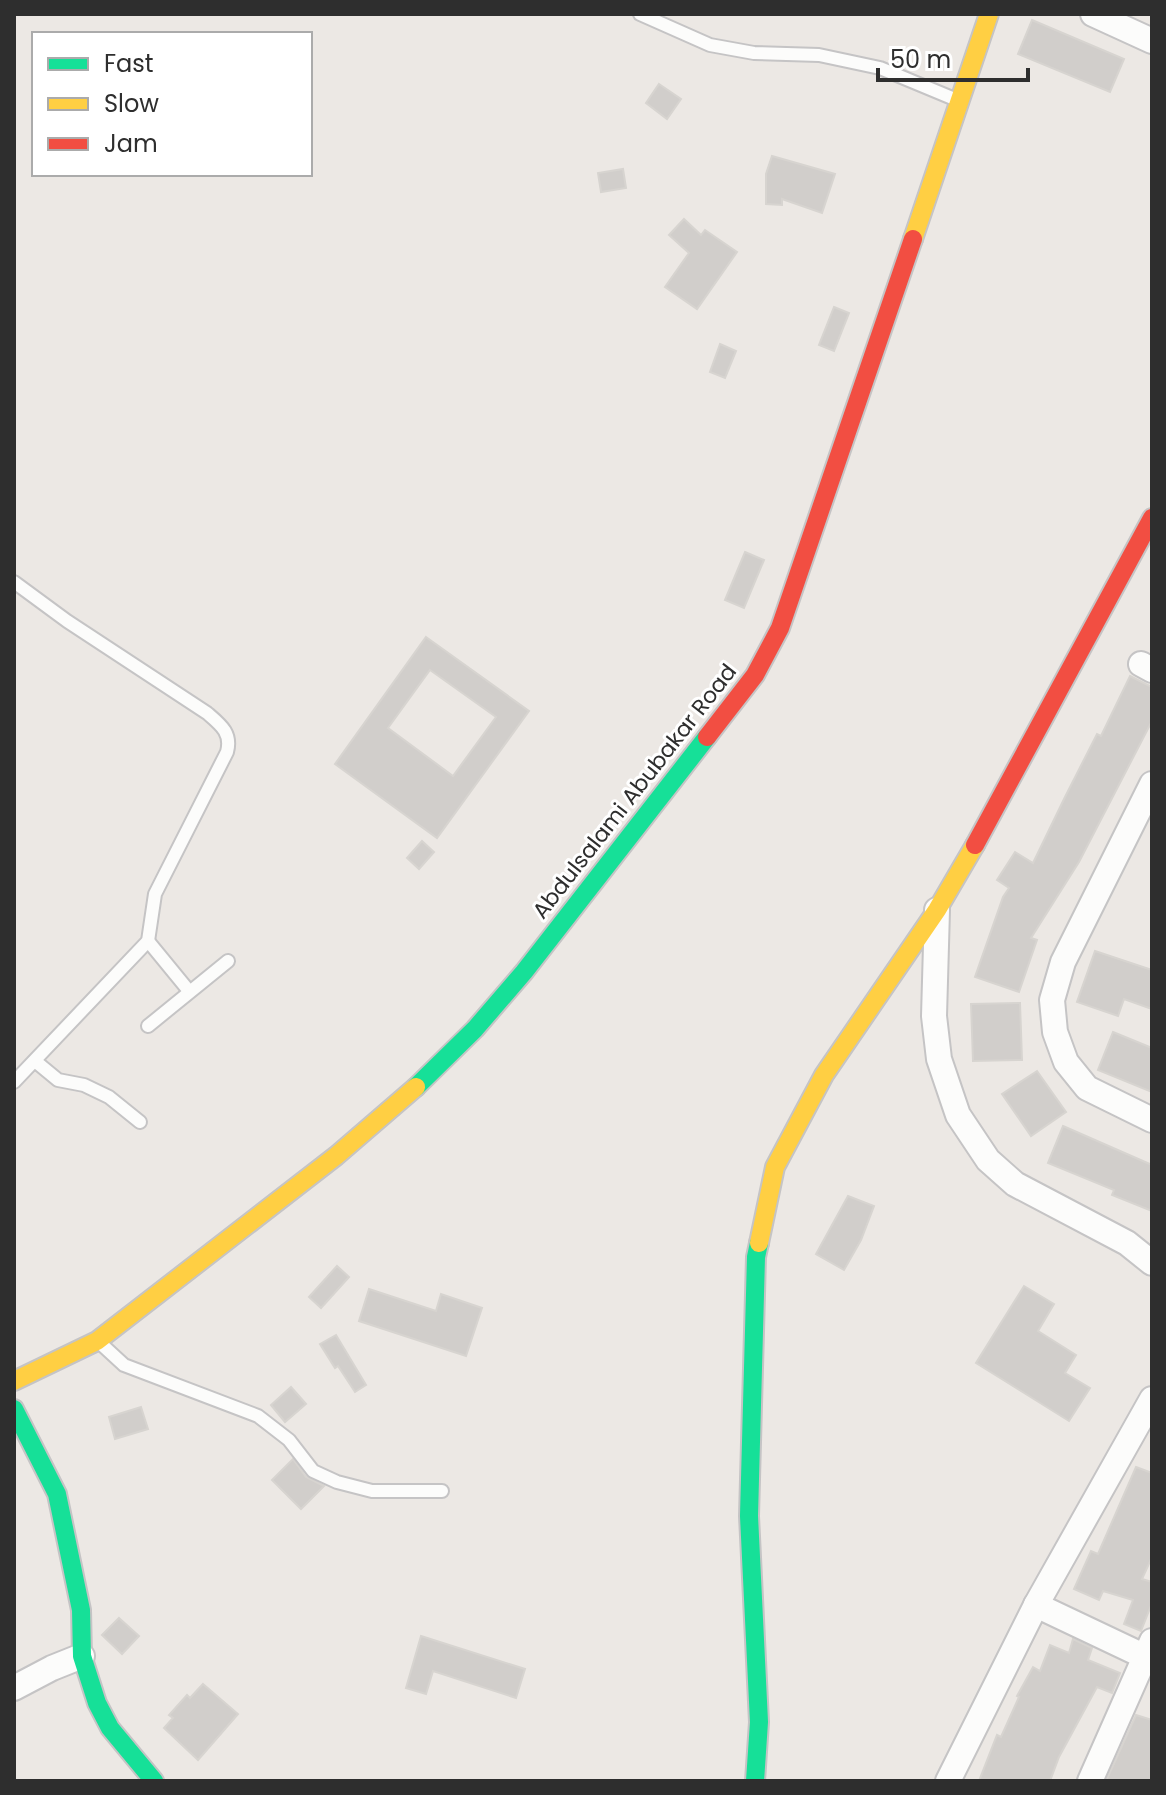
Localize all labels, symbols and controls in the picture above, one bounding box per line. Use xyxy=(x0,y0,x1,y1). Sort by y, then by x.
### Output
legend xyxy=(32,32,312,176)
scale bar xyxy=(878,32,1028,82)
text: 50 m xyxy=(890,43,951,76)
text: Fast xyxy=(104,47,154,80)
text: Slow xyxy=(104,87,159,120)
text: Jam xyxy=(104,127,158,160)
street label: Abdulsalami Abubakar Road xyxy=(525,657,744,925)

